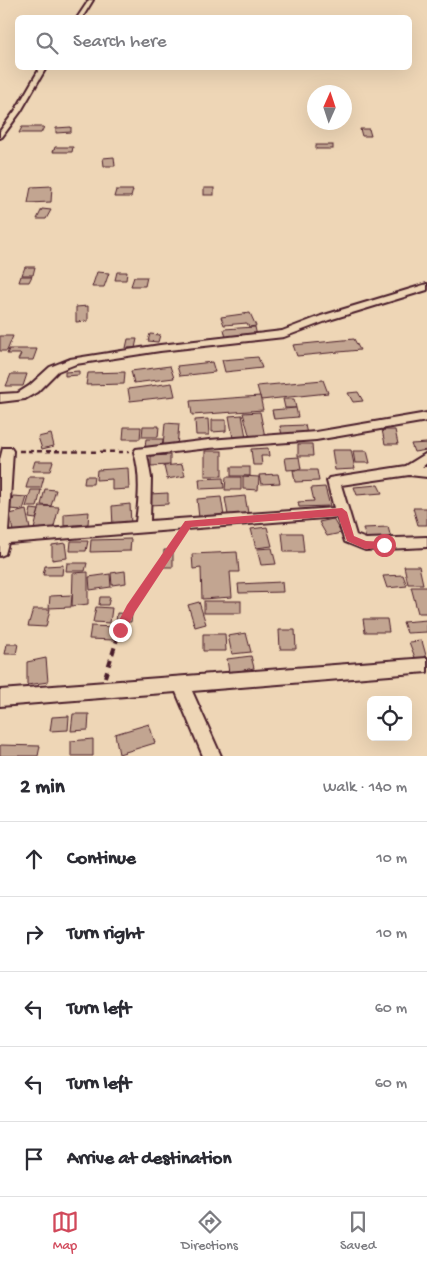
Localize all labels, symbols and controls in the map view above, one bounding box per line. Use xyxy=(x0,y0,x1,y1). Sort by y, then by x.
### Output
search box xyxy=(15,15,412,70)
icon: search xyxy=(33,29,61,57)
text: Search here xyxy=(73,31,167,54)
north arrow xyxy=(307,85,352,130)
route start xyxy=(373,534,396,557)
route end xyxy=(109,619,132,642)
map controls xyxy=(367,696,412,741)
button: locate xyxy=(367,696,412,741)
text: 2 min xyxy=(20,776,65,801)
text: Walk · 140 m xyxy=(323,779,407,798)
icon: ahead xyxy=(20,845,48,873)
text: Continue xyxy=(67,848,136,871)
text: 10 m xyxy=(376,850,407,869)
icon: right xyxy=(20,920,48,948)
text: Turn right xyxy=(67,923,143,946)
text: 10 m xyxy=(376,925,407,944)
icon: left xyxy=(20,995,48,1023)
text: Turn left xyxy=(67,998,131,1021)
text: 60 m xyxy=(375,1000,407,1019)
icon: left xyxy=(20,1070,48,1098)
text: Turn left xyxy=(67,1073,131,1096)
text: 60 m xyxy=(375,1075,407,1094)
icon: arrive xyxy=(20,1145,48,1173)
text: Arrive at destination xyxy=(67,1148,231,1171)
tab: Map xyxy=(51,1208,79,1255)
tab: Directions xyxy=(181,1208,238,1255)
tab: Saved xyxy=(340,1208,376,1255)

